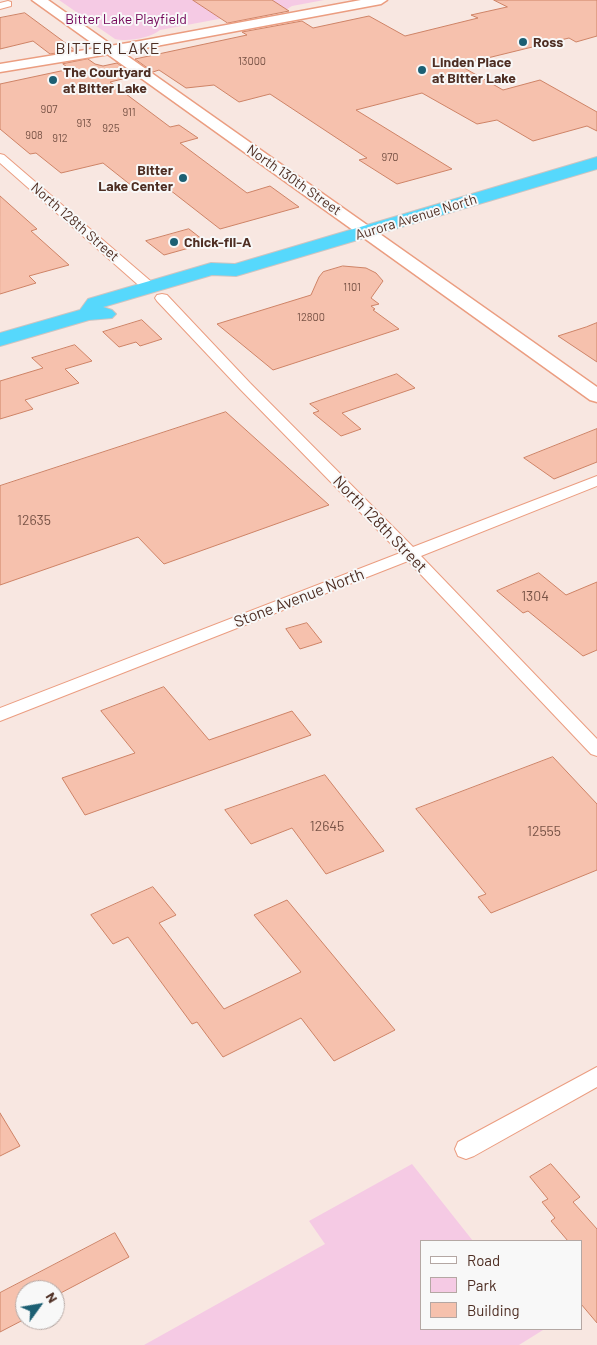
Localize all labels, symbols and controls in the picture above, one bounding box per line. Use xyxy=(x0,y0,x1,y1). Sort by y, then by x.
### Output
park label: Bitter Lake Playfield xyxy=(65,11,187,27)
place label: Ross xyxy=(533,34,563,50)
marker: Ross xyxy=(517,36,529,48)
district label: BITTER LAKE xyxy=(54,39,162,59)
house number: 13000 xyxy=(238,54,266,68)
place label: Linden Place at Bitter Lake xyxy=(432,54,516,86)
place label: The Courtyard at Bitter Lake xyxy=(63,64,151,96)
marker: Linden Place at Bitter Lake xyxy=(416,64,428,76)
marker: The Courtyard at Bitter Lake xyxy=(47,74,59,86)
house number: 907 xyxy=(40,102,58,116)
house number: 911 xyxy=(122,105,136,119)
house number: 913 xyxy=(76,116,92,130)
house number: 925 xyxy=(102,121,120,135)
house number: 908 xyxy=(25,128,43,142)
house number: 912 xyxy=(52,131,68,145)
street label: North 130th Street xyxy=(244,141,344,219)
house number: 970 xyxy=(381,150,399,164)
place label: Bitter Lake Center xyxy=(98,162,173,194)
marker: Bitter Lake Center xyxy=(177,172,189,184)
street label: North 128th Street xyxy=(28,179,122,265)
street label: Aurora Avenue North xyxy=(353,191,479,243)
place label: Chick-fil-A xyxy=(184,234,251,250)
marker: Chick-fil-A xyxy=(168,236,180,248)
house number: 1101 xyxy=(343,280,361,294)
house number: 12800 xyxy=(297,310,325,324)
street label: North 128th Street xyxy=(329,472,431,576)
house number: 12635 xyxy=(17,512,51,528)
street label: Stone Avenue North xyxy=(231,564,367,632)
house number: 1304 xyxy=(521,588,549,604)
house number: 12645 xyxy=(310,818,344,834)
house number: 12555 xyxy=(527,823,561,839)
legend xyxy=(420,1240,582,1330)
text: Road xyxy=(467,1251,500,1269)
text: Park xyxy=(467,1276,496,1294)
north arrow xyxy=(15,1280,65,1330)
text: N xyxy=(43,1289,62,1306)
text: Building xyxy=(467,1301,520,1319)

